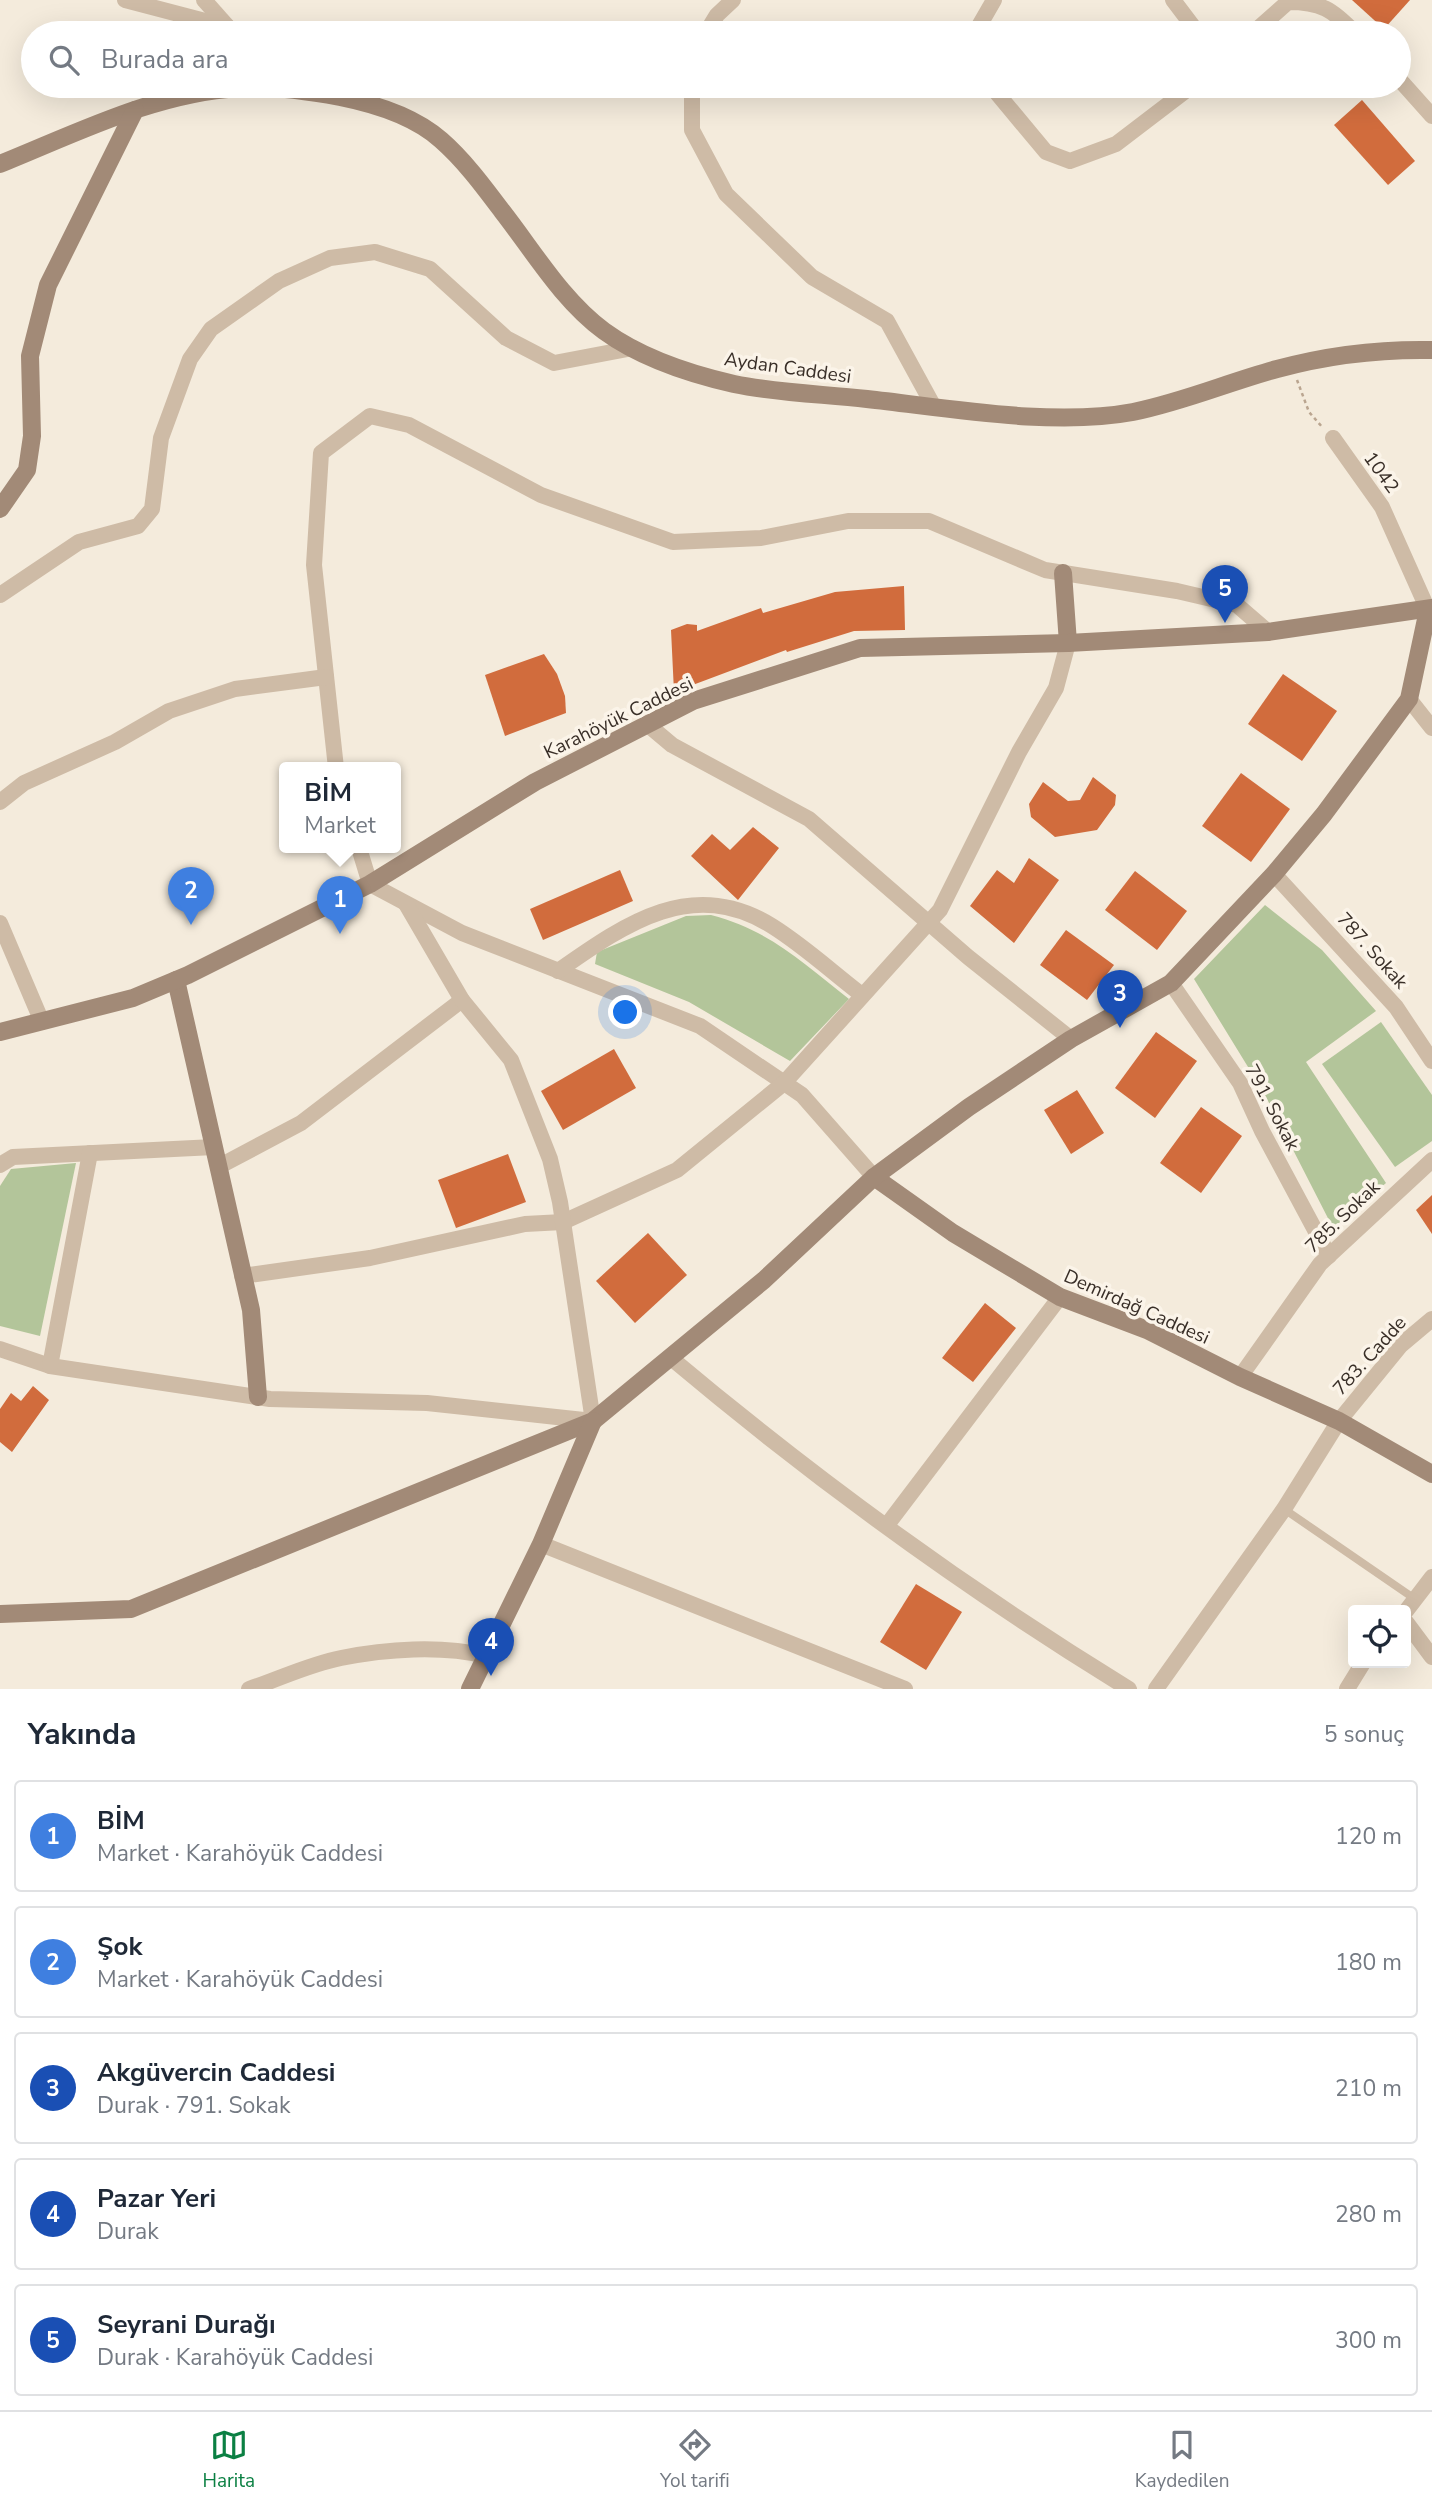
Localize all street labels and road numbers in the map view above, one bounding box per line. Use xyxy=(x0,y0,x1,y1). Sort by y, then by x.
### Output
street label: Aydan Caddesi xyxy=(723,346,853,390)
street label: 1042 xyxy=(1357,446,1405,499)
street label: Karahöyük Caddesi xyxy=(539,670,697,765)
street label: 787. Sokak xyxy=(1331,907,1414,995)
street label: 791. Sokak xyxy=(1238,1060,1306,1156)
street label: 785. Sokak xyxy=(1300,1174,1386,1259)
street label: Demirdağ Caddesi xyxy=(1060,1263,1214,1351)
street label: 783. Cadde xyxy=(1327,1310,1412,1401)

